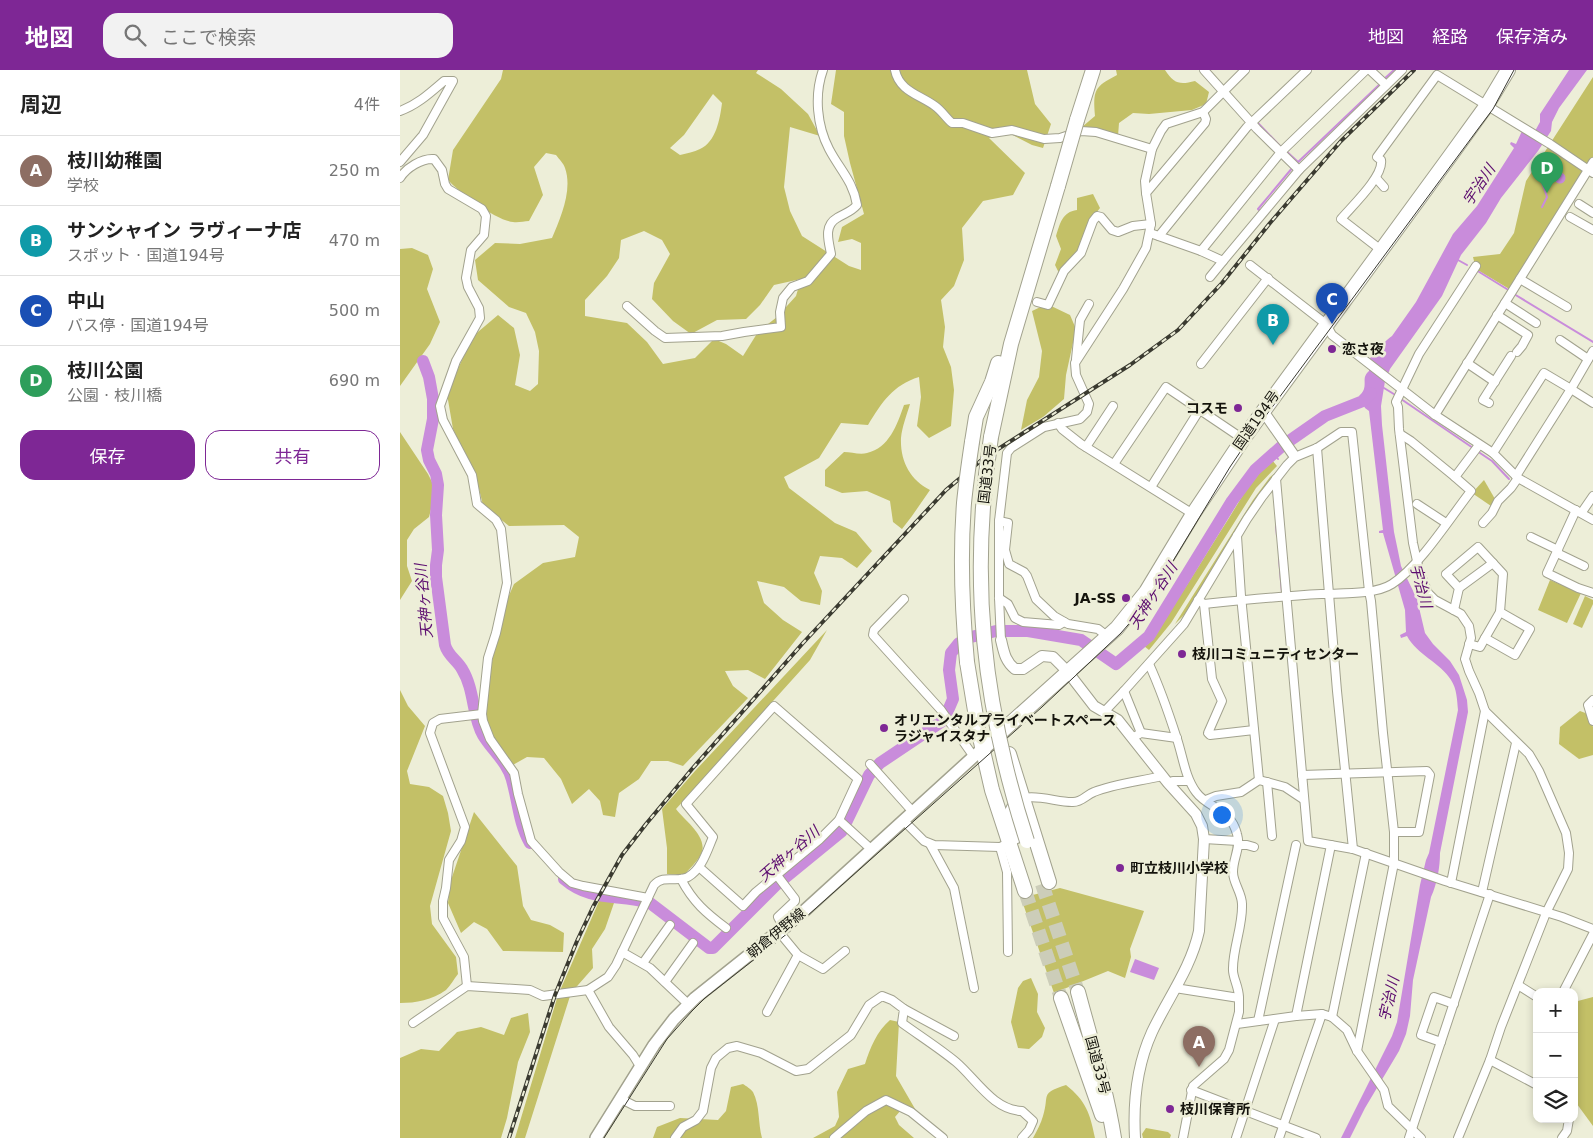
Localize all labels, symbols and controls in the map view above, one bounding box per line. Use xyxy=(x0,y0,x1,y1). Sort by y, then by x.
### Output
search box xyxy=(103,13,453,58)
icon: search xyxy=(121,21,149,49)
text: 地図 xyxy=(25,24,73,52)
text: ここで検索 xyxy=(161,26,256,48)
text: 地図 xyxy=(1368,26,1404,47)
text: 経路 xyxy=(1432,26,1468,47)
text: 保存済み xyxy=(1496,26,1568,47)
text: 周辺 xyxy=(20,93,62,117)
text: 4件 xyxy=(354,95,380,114)
text: 枝川幼稚園 xyxy=(67,149,162,171)
pin: D xyxy=(1531,152,1563,193)
water label: 宇治川 xyxy=(1459,160,1500,209)
text: A xyxy=(30,161,42,180)
text: 250 m xyxy=(329,161,380,180)
text: 学校 xyxy=(67,176,99,195)
text: サンシャイン ラヴィーナ店 xyxy=(67,219,302,241)
text: B xyxy=(30,231,42,250)
text: 470 m xyxy=(329,231,380,250)
text: スポット · 国道194号 xyxy=(67,246,225,265)
pin: C xyxy=(1316,283,1348,324)
text: 中山 xyxy=(67,289,105,311)
text: C xyxy=(30,301,42,320)
text: 500 m xyxy=(329,301,380,320)
pin: B xyxy=(1257,304,1289,345)
text: バス停 · 国道194号 xyxy=(67,316,209,335)
place label: 恋さ夜 xyxy=(1342,341,1384,357)
marker: 恋さ夜 xyxy=(1326,343,1338,355)
text: 枝川公園 xyxy=(67,359,143,381)
text: D xyxy=(29,371,43,390)
text: 690 m xyxy=(329,371,380,390)
text: 公園 · 枝川橋 xyxy=(67,386,162,405)
street label: 国道194号 xyxy=(1230,387,1282,453)
place label: コスモ xyxy=(1186,400,1228,416)
marker: コスモ xyxy=(1232,402,1244,414)
button: 保存 xyxy=(20,430,195,480)
button: 共有 xyxy=(205,430,380,480)
street label: 国道33号 xyxy=(975,443,999,505)
water label: 天神ヶ谷川 xyxy=(1125,558,1182,632)
water label: 天神ヶ谷川 xyxy=(412,561,436,639)
water label: 宇治川 xyxy=(1406,562,1436,612)
place label: JA-SS xyxy=(1074,590,1116,606)
marker: JA-SS xyxy=(1120,592,1132,604)
place label: 枝川コミュニティセンター xyxy=(1192,646,1359,662)
marker: 枝川コミュニティセンター xyxy=(1176,648,1188,660)
place label: オリエンタルプライベートスペース ラジャイスタナ xyxy=(894,712,1116,744)
marker: オリエンタルプライベートスペース ラジャイスタナ xyxy=(878,722,890,734)
your location xyxy=(1209,802,1235,828)
water label: 天神ヶ谷川 xyxy=(755,821,825,885)
place label: 町立枝川小学校 xyxy=(1130,860,1228,876)
marker: 町立枝川小学校 xyxy=(1114,862,1126,874)
street label: 朝倉伊野線 xyxy=(744,905,808,961)
water label: 宇治川 xyxy=(1375,973,1403,1023)
map controls xyxy=(1533,988,1578,1123)
button: + xyxy=(1533,988,1578,1033)
pin: A xyxy=(1183,1026,1215,1067)
button: − xyxy=(1533,1033,1578,1078)
street label: 国道33号 xyxy=(1083,1034,1113,1096)
button: layers xyxy=(1533,1078,1578,1123)
place label: 枝川保育所 xyxy=(1180,1101,1250,1117)
marker: 枝川保育所 xyxy=(1164,1103,1176,1115)

